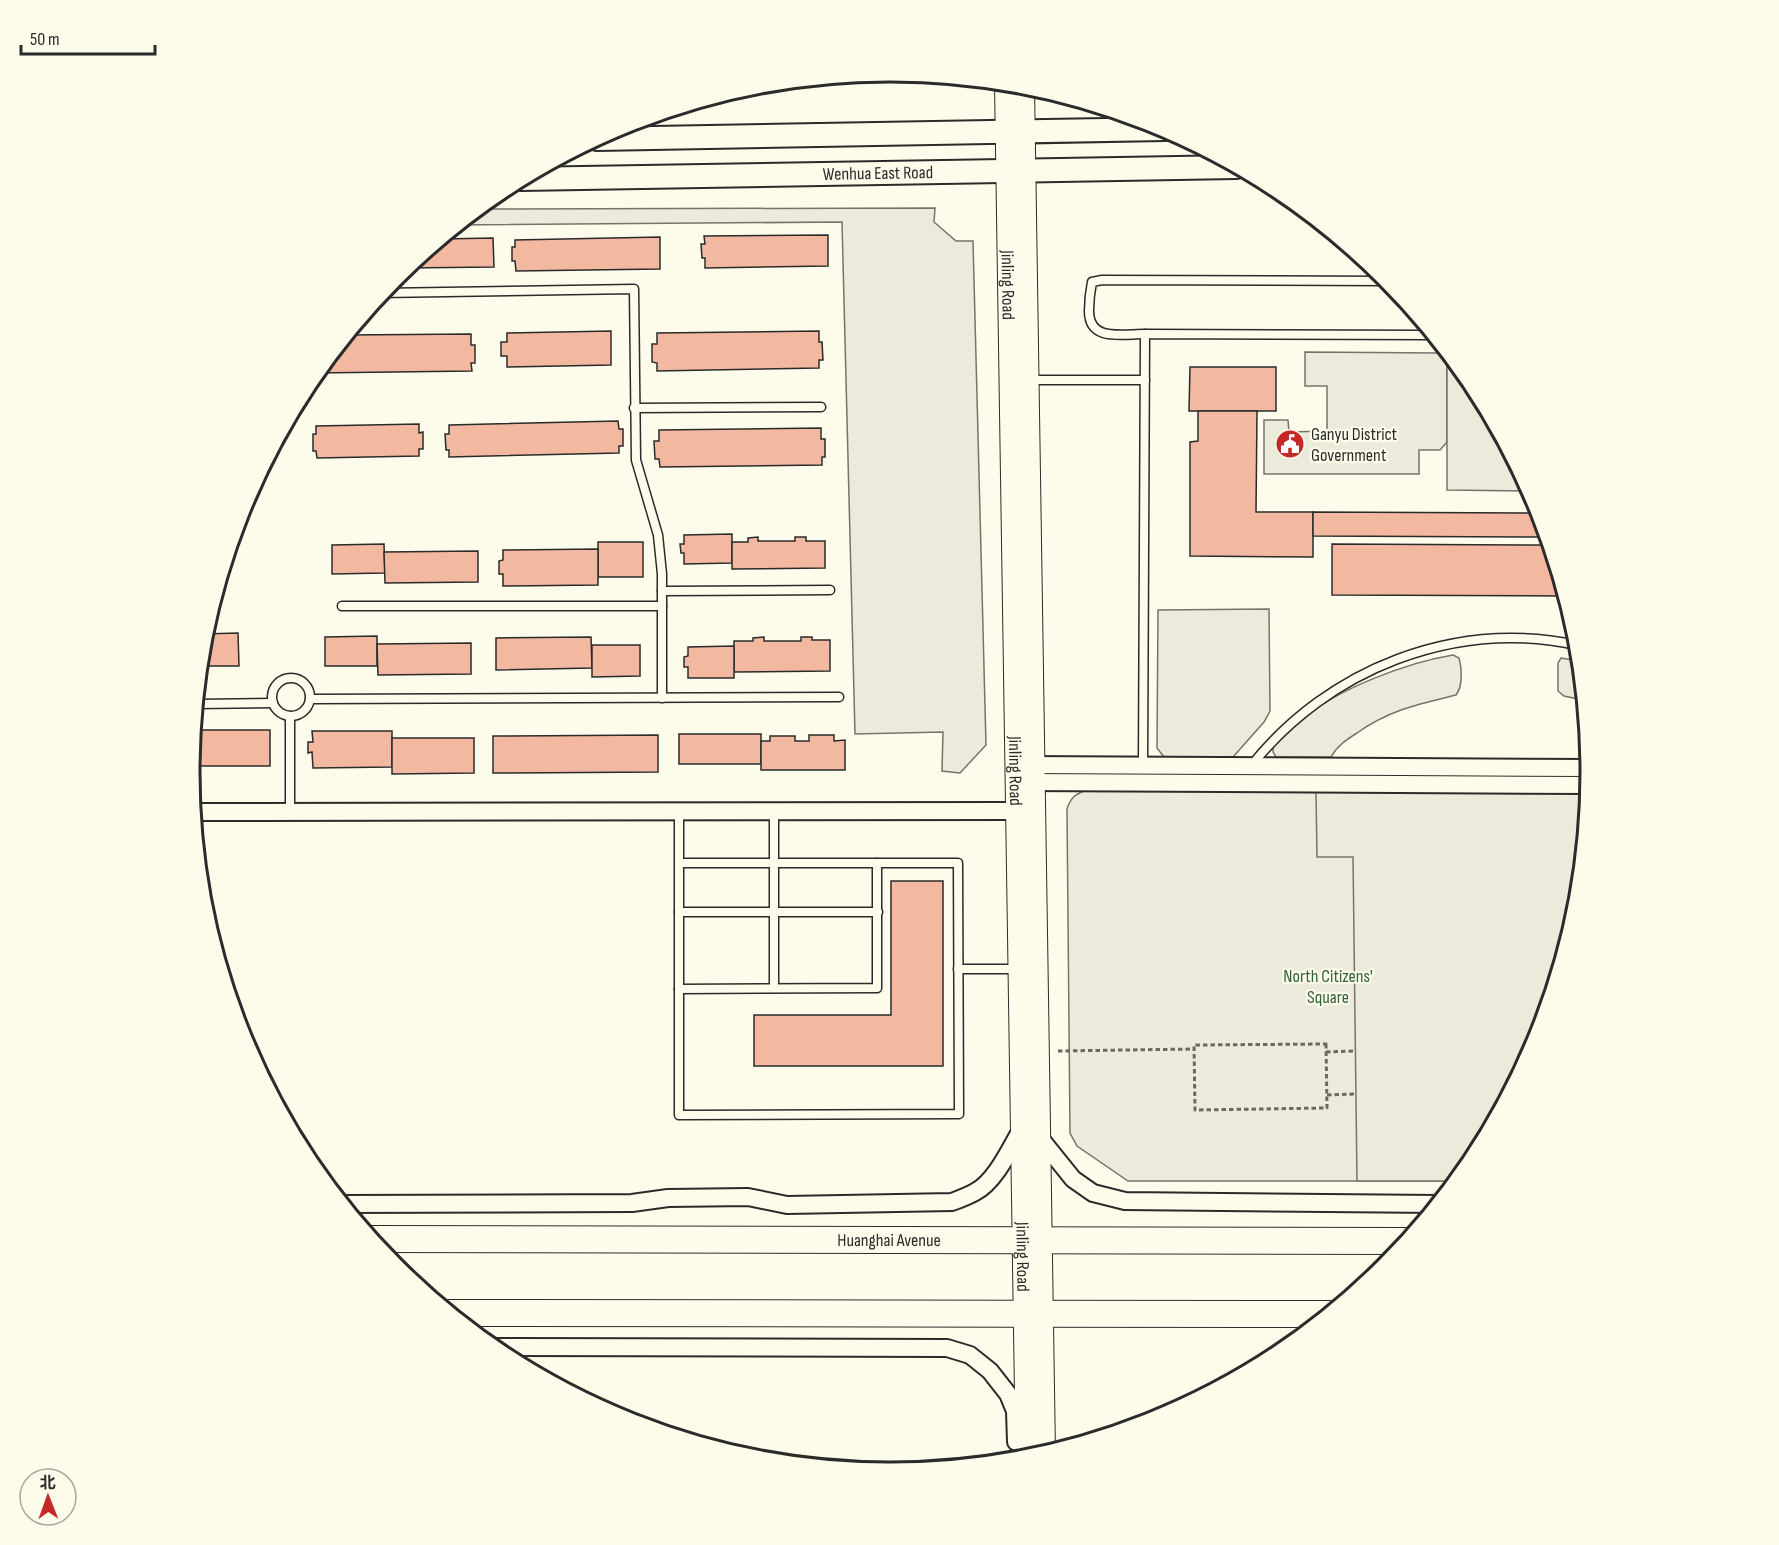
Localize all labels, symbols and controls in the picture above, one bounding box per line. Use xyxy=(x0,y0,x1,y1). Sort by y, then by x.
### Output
scale bar xyxy=(21,18,154,56)
text: 50 m xyxy=(30,29,60,50)
street label: Wenhua East Road xyxy=(823,162,933,184)
street label: Jinling Road xyxy=(997,249,1019,320)
place label: Ganyu District Government xyxy=(1311,424,1398,466)
public building icon: Ganyu District Government xyxy=(1274,428,1306,460)
street label: Jinling Road xyxy=(1004,735,1027,806)
park label: North Citizens' Square xyxy=(1283,966,1373,1008)
street label: Jinling Road xyxy=(1012,1221,1034,1292)
street label: Huanghai Avenue xyxy=(837,1229,941,1251)
north arrow xyxy=(18,1467,78,1527)
text: 北 xyxy=(40,1474,56,1493)

